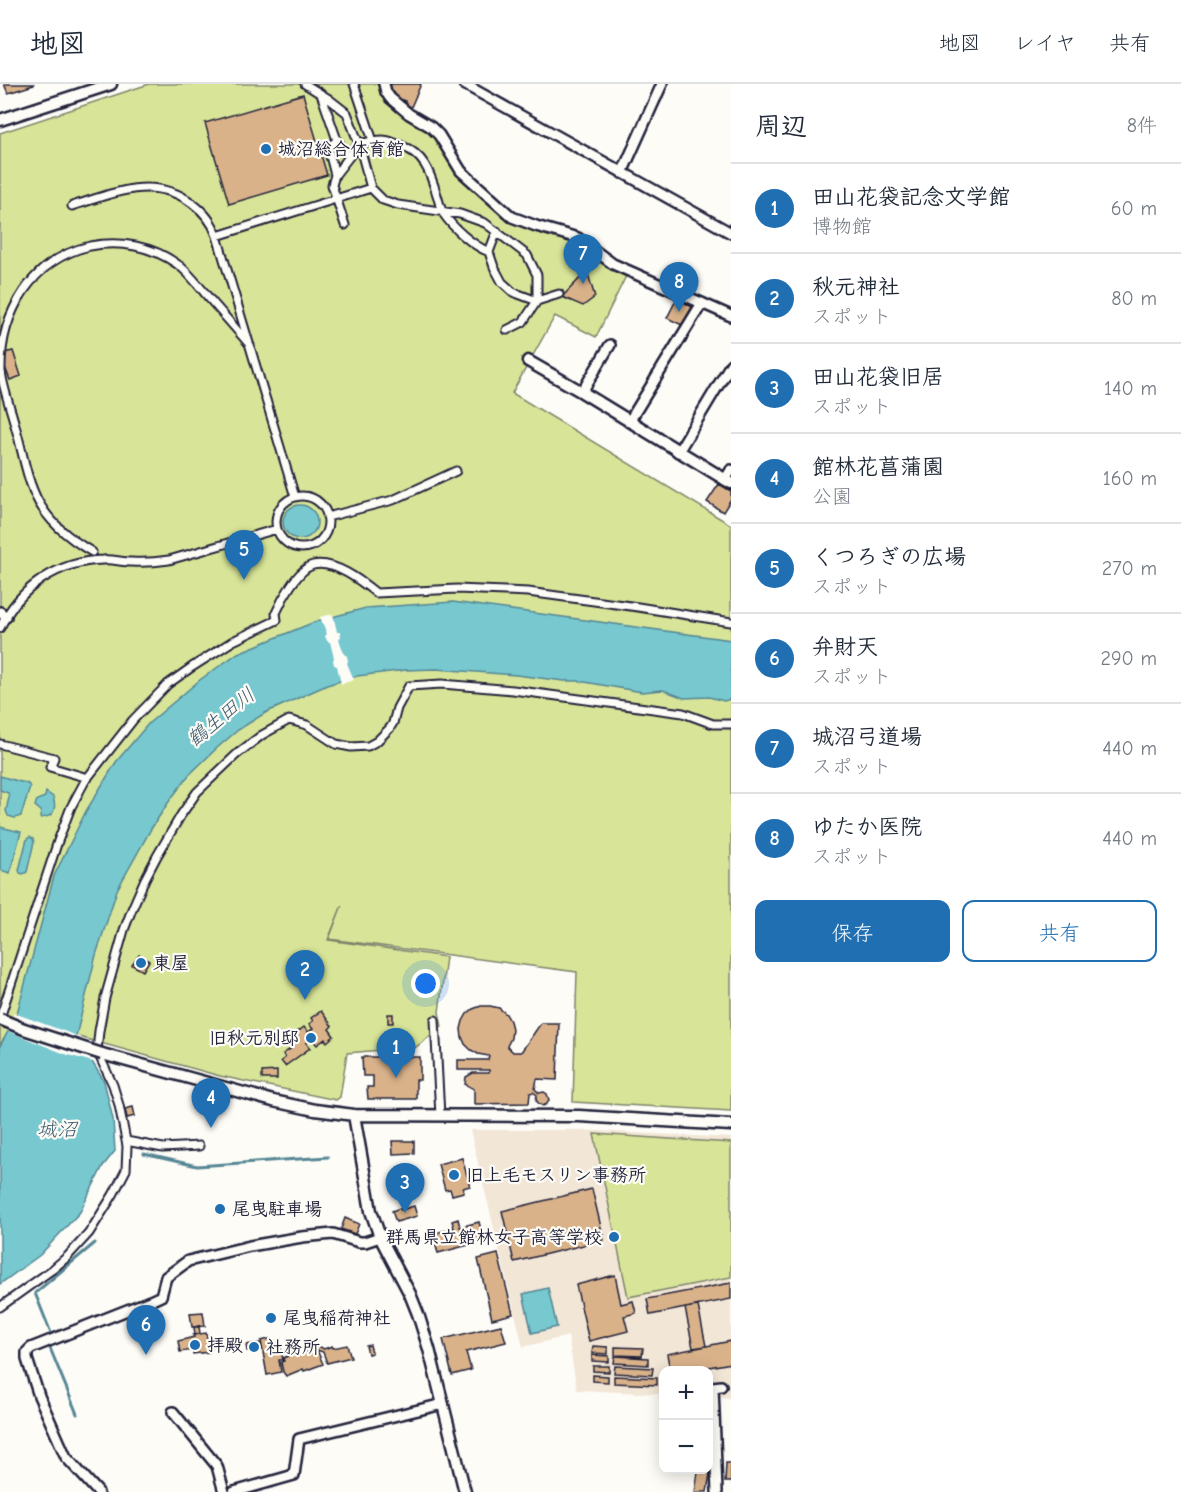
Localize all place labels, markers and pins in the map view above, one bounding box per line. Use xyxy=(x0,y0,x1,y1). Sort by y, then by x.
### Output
place label: 城沼総合体育館 xyxy=(278,139,404,160)
marker: 城沼総合体育館 xyxy=(259,142,273,156)
pin: 7 xyxy=(564,234,602,284)
pin: 8 xyxy=(660,262,698,312)
pin: 5 xyxy=(224,530,264,580)
pin: 2 xyxy=(286,950,324,1000)
place label: 東屋 xyxy=(153,953,189,974)
marker: 東屋 xyxy=(134,956,148,970)
place label: 旧秋元別邸 xyxy=(209,1028,299,1049)
pin: 1 xyxy=(376,1028,416,1078)
marker: 旧秋元別邸 xyxy=(304,1031,318,1045)
pin: 4 xyxy=(192,1078,230,1128)
pin: 3 xyxy=(386,1164,424,1213)
place label: 旧上毛モスリン事務所 xyxy=(466,1165,646,1186)
marker: 旧上毛モスリン事務所 xyxy=(447,1168,461,1182)
place label: 尾曳駐車場 xyxy=(232,1199,322,1220)
marker: 尾曳駐車場 xyxy=(213,1202,227,1216)
place label: 群馬県立館林女子高等学校 xyxy=(386,1227,602,1248)
marker: 群馬県立館林女子高等学校 xyxy=(607,1230,621,1244)
pin: 6 xyxy=(126,1306,166,1355)
place label: 尾曳稲荷神社 xyxy=(283,1308,391,1329)
marker: 尾曳稲荷神社 xyxy=(264,1311,278,1325)
place label: 拝殿 xyxy=(207,1335,243,1356)
place label: 社務所 xyxy=(266,1337,320,1358)
marker: 拝殿 xyxy=(188,1338,202,1352)
marker: 社務所 xyxy=(247,1340,261,1354)

